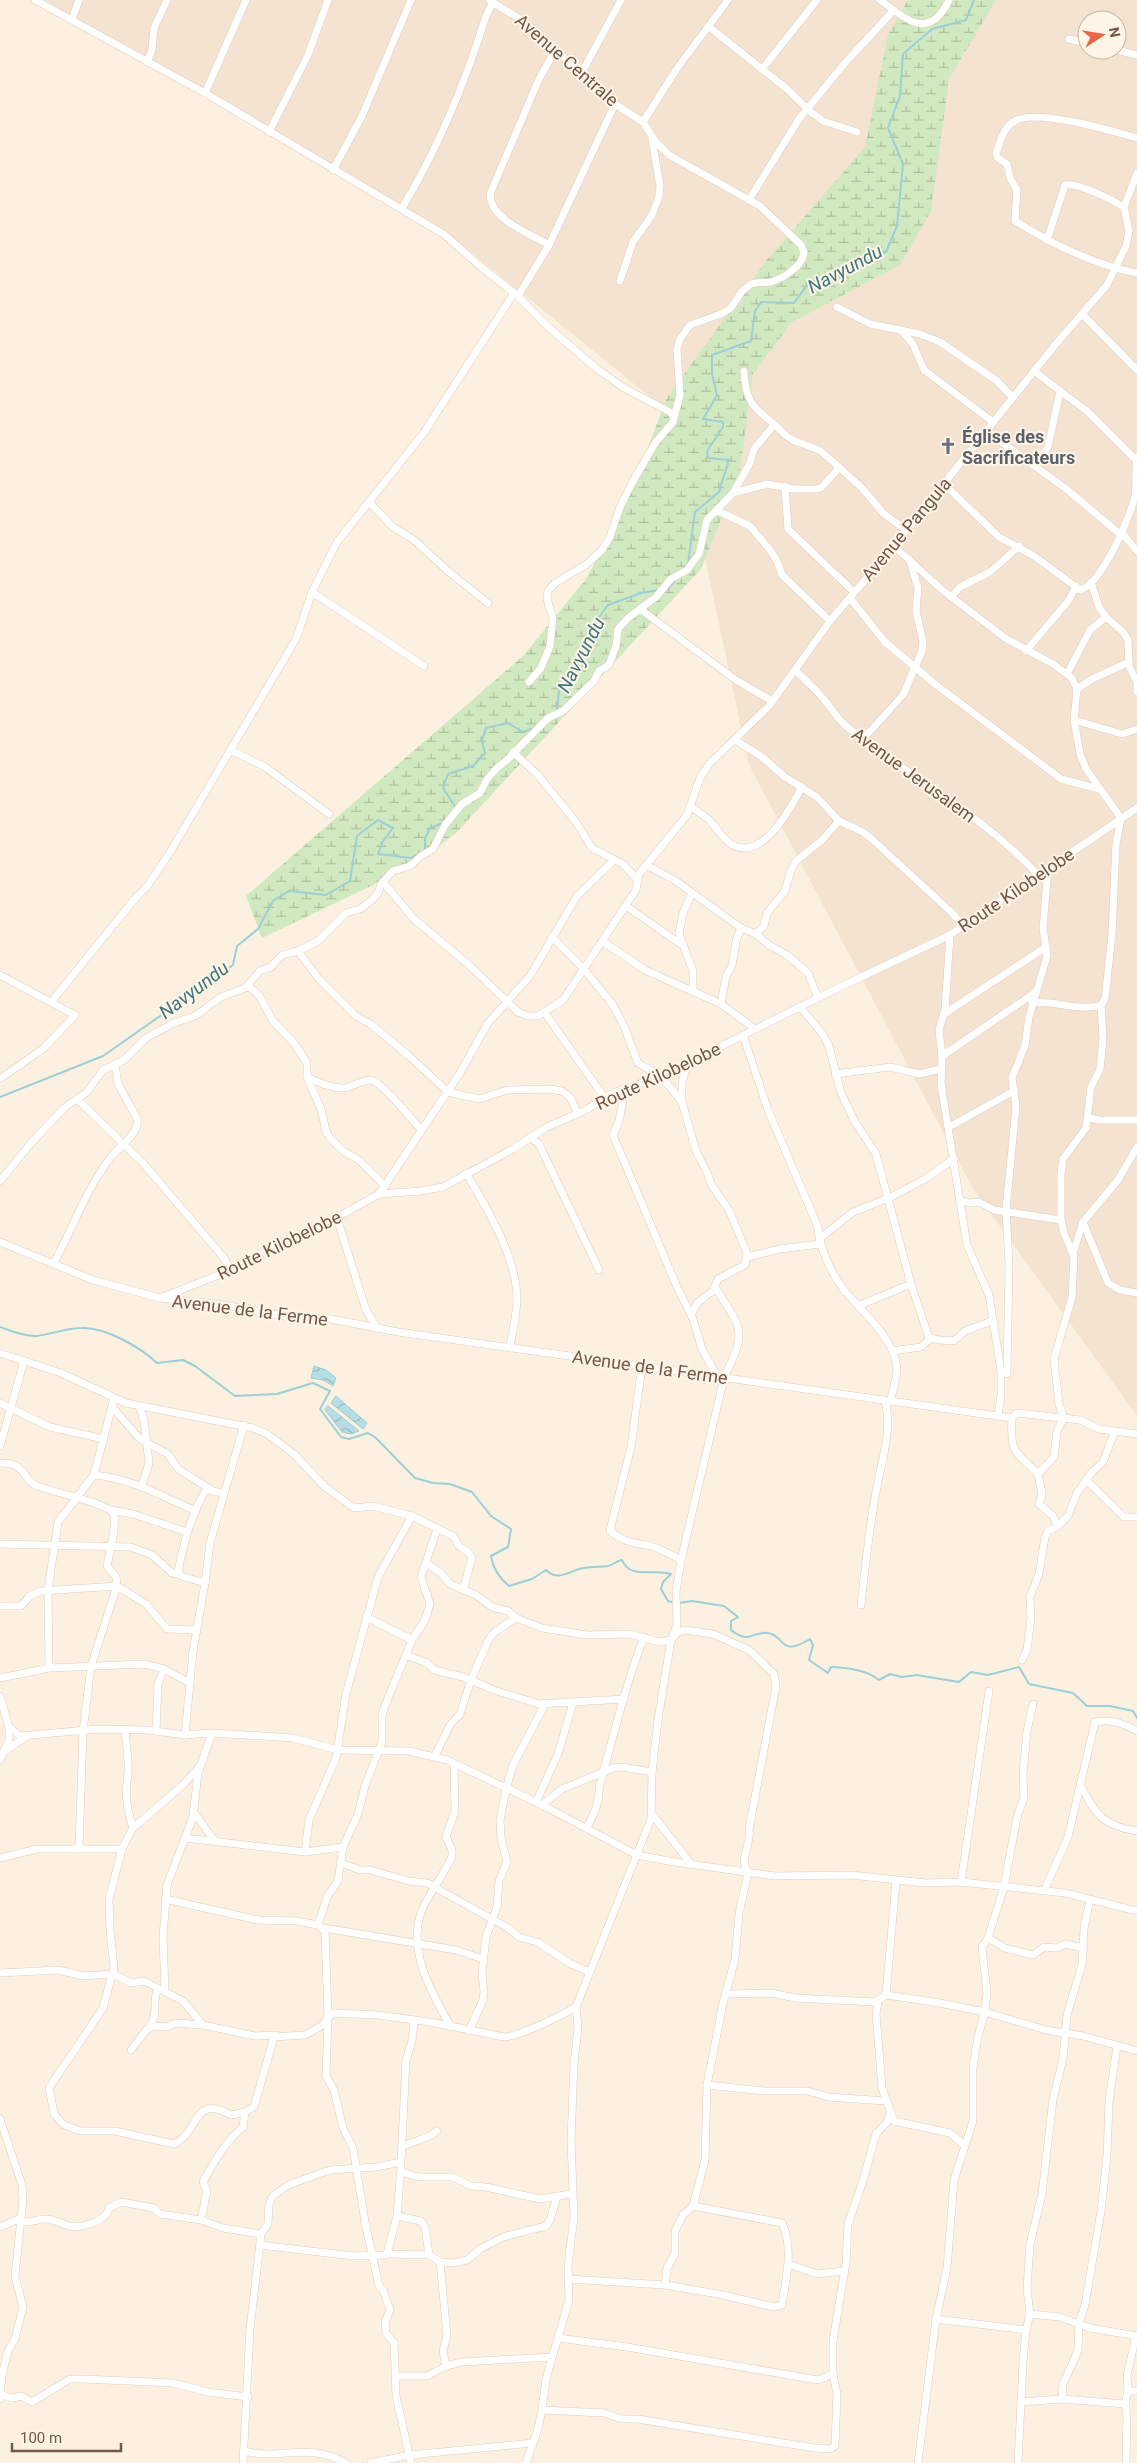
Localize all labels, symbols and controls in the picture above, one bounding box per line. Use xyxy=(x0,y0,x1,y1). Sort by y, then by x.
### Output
street label: Avenue Centrale xyxy=(511,9,623,111)
north arrow xyxy=(1077,10,1127,60)
text: N xyxy=(1106,26,1124,39)
water label: Navyundu xyxy=(804,240,886,298)
place label: Église des Sacrificateurs xyxy=(962,426,1075,468)
church icon: Église des Sacrificateurs xyxy=(938,436,958,456)
street label: Avenue Pangula xyxy=(857,473,955,585)
water label: Navyundu xyxy=(552,613,610,697)
street label: Avenue Jerusalem xyxy=(848,723,980,827)
street label: Route Kilobelobe xyxy=(954,843,1078,937)
water label: Navyundu xyxy=(155,956,233,1024)
street label: Route Kilobelobe xyxy=(592,1038,724,1114)
street label: Route Kilobelobe xyxy=(214,1206,344,1284)
street label: Avenue de la Ferme xyxy=(171,1290,329,1330)
street label: Avenue de la Ferme xyxy=(571,1346,729,1388)
scale bar xyxy=(12,2420,121,2452)
text: 100 m xyxy=(20,2429,62,2447)

